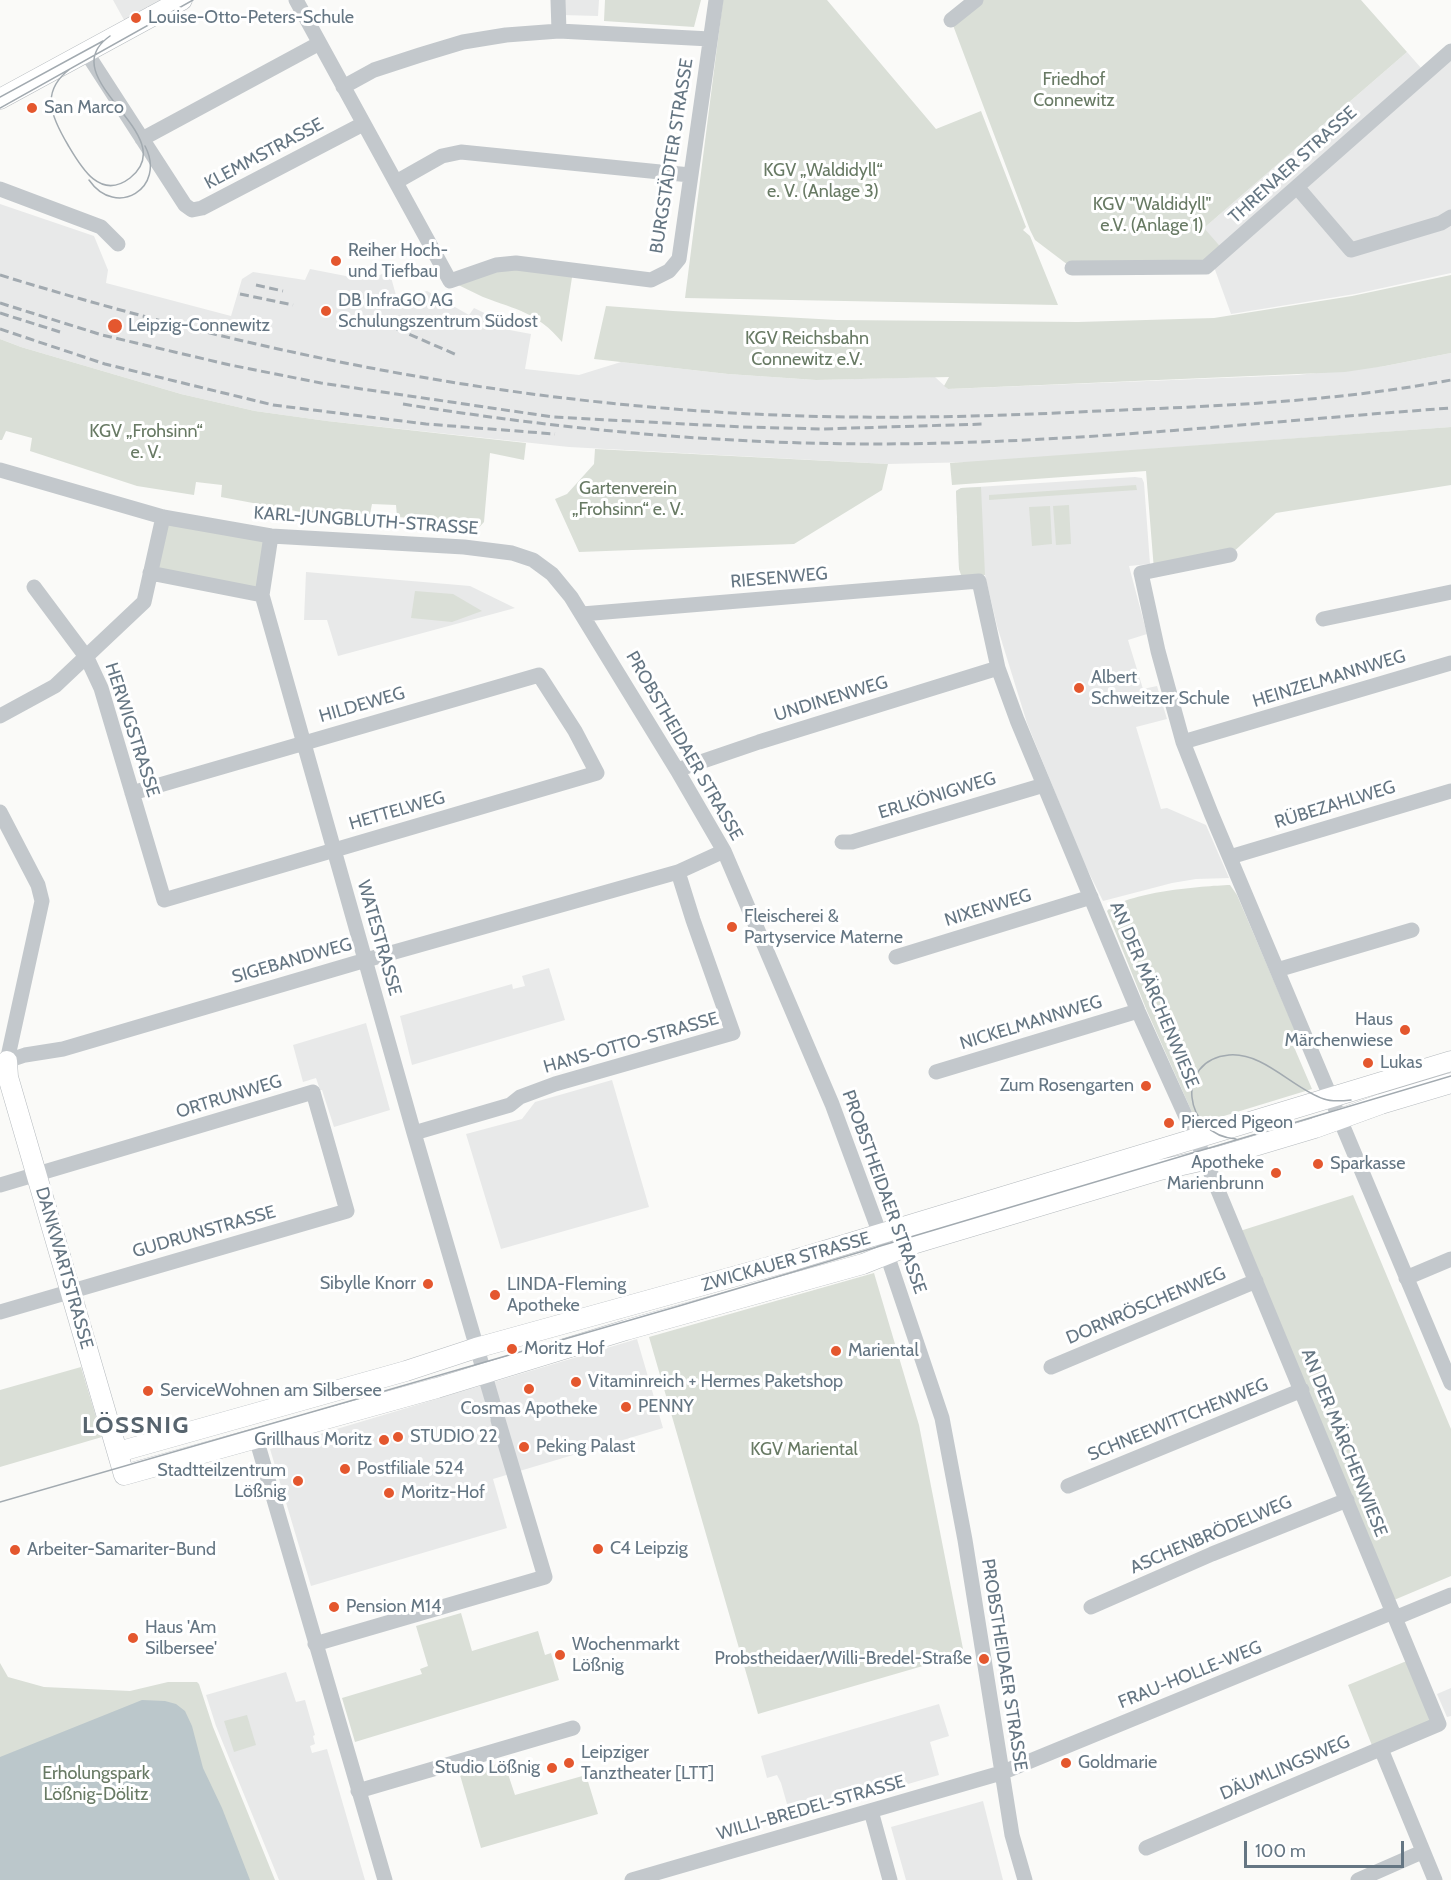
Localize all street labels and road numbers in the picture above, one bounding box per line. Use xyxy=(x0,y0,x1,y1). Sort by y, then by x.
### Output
street label: BURGSTÄDTER STRASSE xyxy=(646,57,698,255)
street label: THRENAER STRASSE xyxy=(1225,102,1361,228)
street label: KLEMMSTRASSE xyxy=(201,114,327,194)
street label: KARL-JUNGBLUTH-STRASSE xyxy=(253,502,479,540)
street label: RIESENWEG xyxy=(730,563,828,593)
street label: HEINZELMANNWEG xyxy=(1250,645,1408,713)
street label: PROBSTHEIDAER STRASSE xyxy=(621,648,747,844)
street label: HERWIGSTRASSE xyxy=(100,660,164,800)
street label: UNDINENWEG xyxy=(772,671,890,727)
street label: HILDEWEG xyxy=(317,682,407,728)
street label: ERLKÖNIGWEG xyxy=(876,768,998,824)
street label: RÜBEZAHLWEG xyxy=(1272,776,1398,834)
street label: HETTELWEG xyxy=(347,787,447,835)
street label: WATESTRASSE xyxy=(352,878,406,998)
street label: NIXENWEG xyxy=(942,885,1034,931)
street label: AN DER MÄRCHENWIESE xyxy=(1105,898,1203,1092)
street label: SIGEBANDWEG xyxy=(230,934,354,988)
street label: NICKELMANNWEG xyxy=(957,991,1105,1055)
street label: HANS-OTTO-STRASSE xyxy=(541,1008,721,1078)
street label: ORTRUNWEG xyxy=(173,1071,285,1123)
street label: PROBSTHEIDAER STRASSE xyxy=(837,1087,931,1297)
street label: DANKWARTSTRASSE xyxy=(31,1185,97,1351)
street label: GUDRUNSTRASSE xyxy=(130,1201,278,1263)
street label: ZWICKAUER STRASSE xyxy=(699,1228,873,1296)
street label: DORNRÖSCHENWEG xyxy=(1063,1263,1229,1349)
street label: AN DER MÄRCHENWIESE xyxy=(1296,1346,1392,1540)
street label: SCHNEEWITTCHENWEG xyxy=(1085,1374,1271,1466)
street label: ASCHENBRÖDELWEG xyxy=(1127,1491,1295,1579)
street label: PROBSTHEIDAER STRASSE xyxy=(977,1557,1031,1773)
street label: FRAU-HOLLE-WEG xyxy=(1115,1636,1265,1714)
street label: DÄUMLINGSWEG xyxy=(1217,1731,1353,1805)
street label: WILLI-BREDEL-STRASSE xyxy=(714,1771,908,1845)

